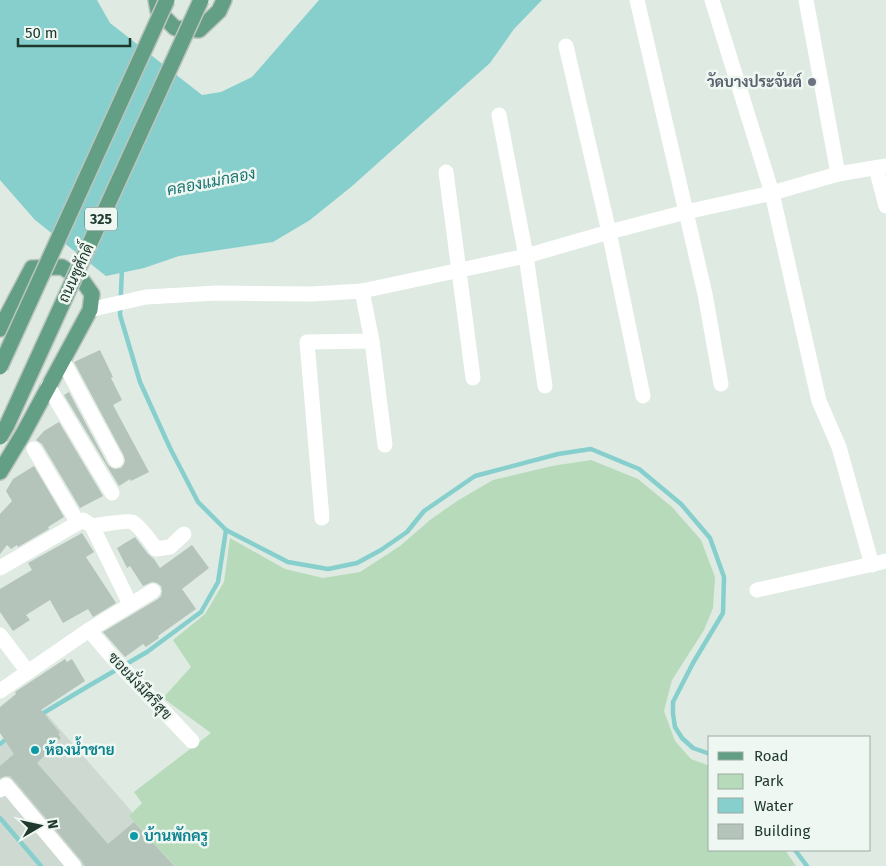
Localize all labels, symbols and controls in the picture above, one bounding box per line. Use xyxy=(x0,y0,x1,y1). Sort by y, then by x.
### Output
scale bar xyxy=(18,15,130,47)
text: 50 m xyxy=(25,24,58,42)
place label: วัดบางประจันต์ xyxy=(707,72,803,91)
marker: วัดบางประจันต์ xyxy=(806,76,818,88)
water label: คลองแม่กลอง xyxy=(165,163,257,199)
road number: 325 xyxy=(85,208,117,230)
street label: ถนนชูศักดิ์ xyxy=(49,238,98,306)
street label: ซอยมั่งมีศรีสุข xyxy=(103,645,180,725)
place label: ห้องน้ำชาย xyxy=(45,736,115,759)
legend xyxy=(708,736,871,851)
marker: ห้องน้ำชาย xyxy=(29,744,41,756)
text: Road xyxy=(754,747,789,765)
text: Park xyxy=(754,772,784,790)
text: Water xyxy=(754,797,793,815)
north arrow xyxy=(15,801,65,851)
text: N xyxy=(43,818,61,830)
text: Building xyxy=(754,822,810,840)
place label: บ้านพักครู xyxy=(144,826,209,847)
marker: บ้านพักครู xyxy=(128,830,140,842)

